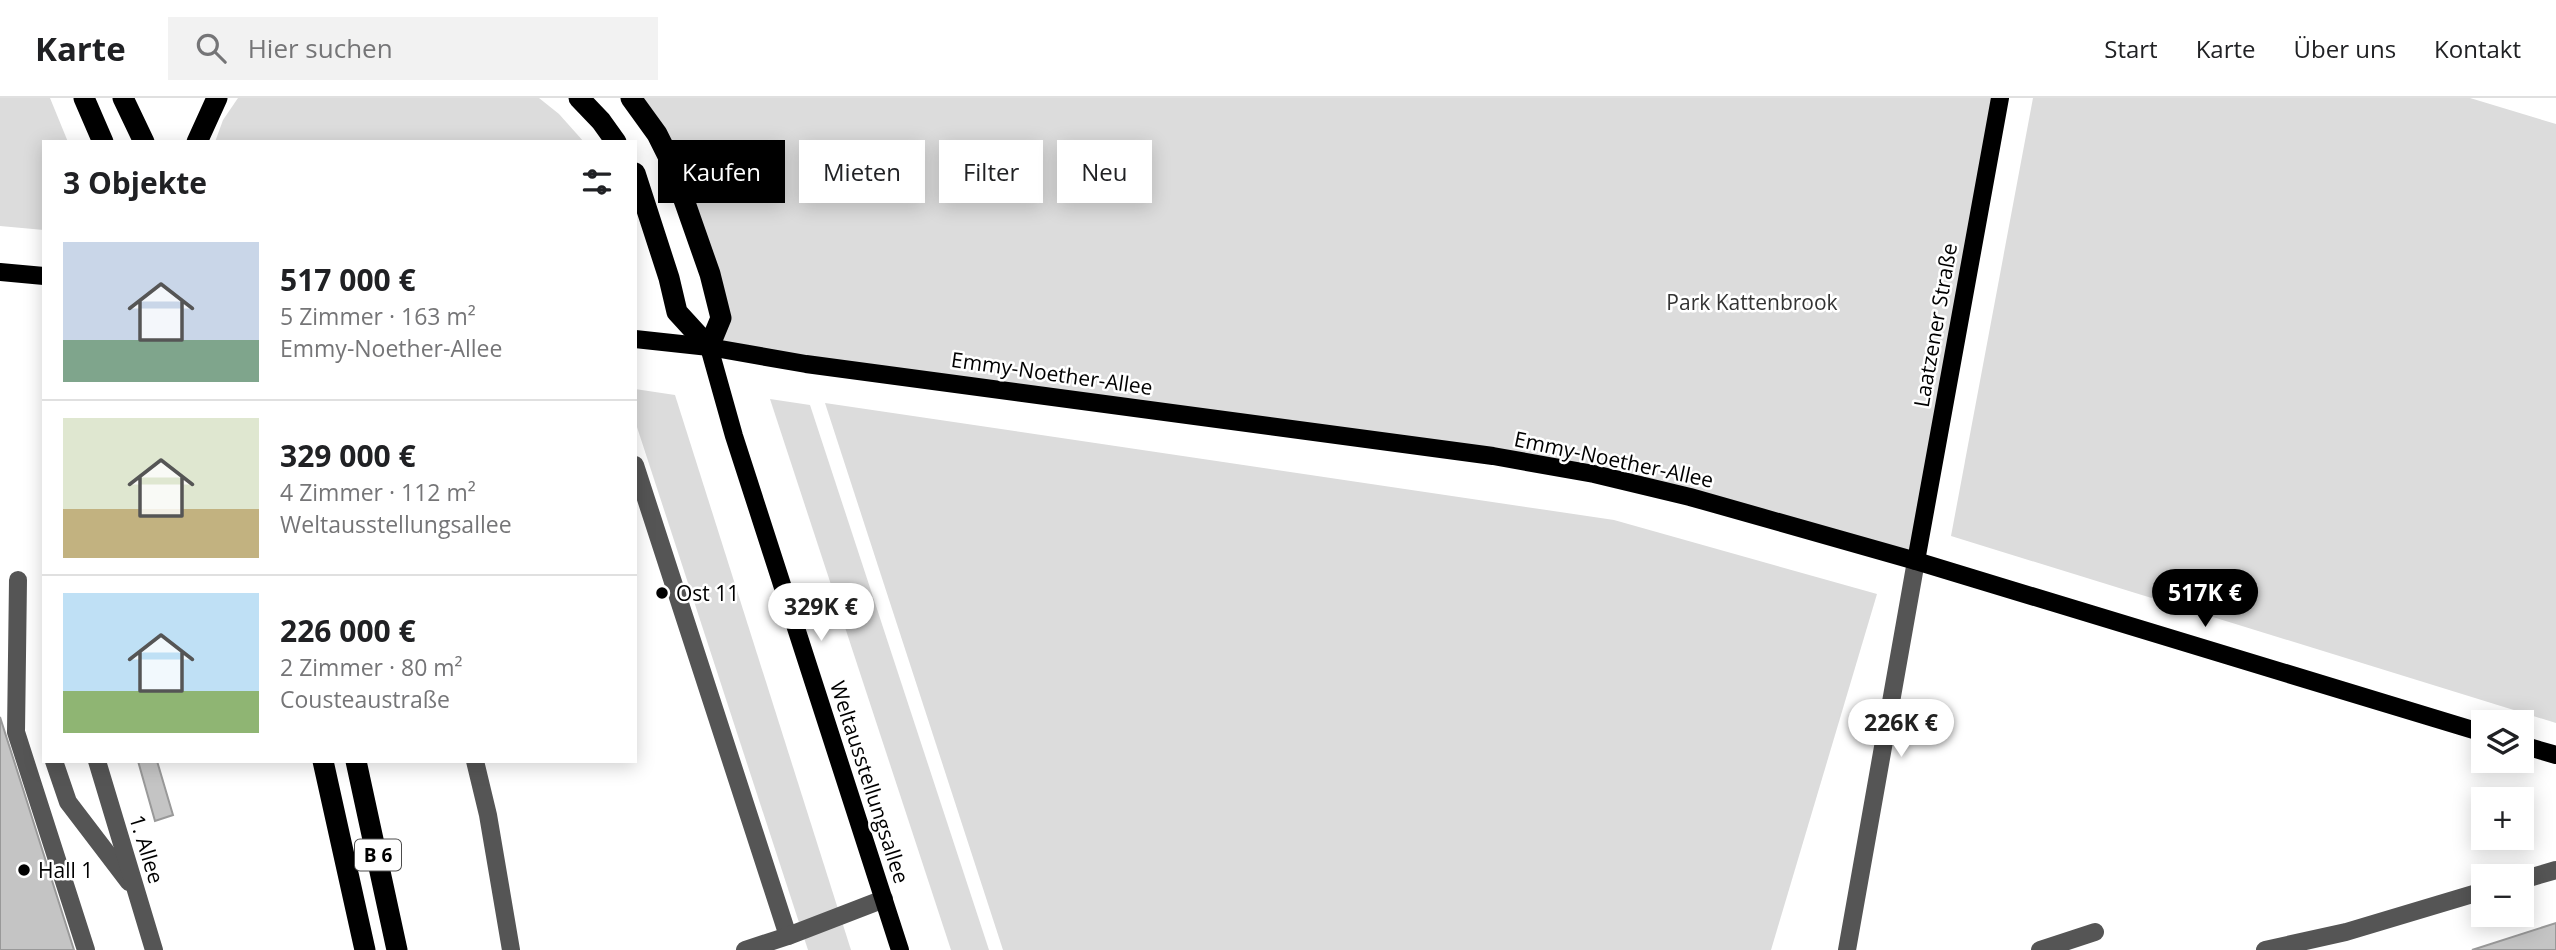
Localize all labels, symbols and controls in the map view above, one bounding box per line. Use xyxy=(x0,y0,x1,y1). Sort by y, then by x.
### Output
search box xyxy=(168,17,658,80)
text: Karte xyxy=(35,26,126,71)
icon: search xyxy=(192,29,230,67)
text: Hier suchen xyxy=(248,30,393,66)
text: Start xyxy=(2104,32,2158,65)
text: Karte xyxy=(2196,32,2256,65)
text: Über uns xyxy=(2294,32,2396,65)
text: Kontakt xyxy=(2434,32,2521,65)
chip: Kaufen xyxy=(658,140,785,203)
chip: Mieten xyxy=(799,140,925,203)
chip: Filter xyxy=(939,140,1043,203)
chip: Neu xyxy=(1057,140,1152,203)
text: 3 Objekte xyxy=(63,162,207,203)
icon: filters xyxy=(578,163,616,201)
street label: Laatzener Straße xyxy=(1907,241,1963,409)
text: 517 000 € xyxy=(280,259,416,300)
icon: home xyxy=(119,270,203,354)
park label: Park Kattenbrook xyxy=(1666,288,1838,316)
text: 5 Zimmer · 163 m² xyxy=(280,300,476,332)
text: Emmy-Noether-Allee xyxy=(280,332,502,364)
street label: Emmy-Noether-Allee xyxy=(950,345,1154,401)
street label: Emmy-Noether-Allee xyxy=(1512,424,1716,494)
text: 329 000 € xyxy=(280,435,416,476)
icon: home xyxy=(119,446,203,530)
text: 4 Zimmer · 112 m² xyxy=(280,476,476,508)
text: Weltausstellungsallee xyxy=(280,508,512,540)
pin: 517K € xyxy=(2148,570,2262,629)
text: 517K € xyxy=(2168,576,2242,608)
place label: Ost 11 xyxy=(676,579,739,607)
pin: 329K € xyxy=(764,584,878,643)
marker: Ost 11 xyxy=(654,585,670,601)
text: 329K € xyxy=(784,590,858,622)
text: 226 000 € xyxy=(280,610,416,651)
icon: home xyxy=(119,621,203,705)
text: 2 Zimmer · 80 m² xyxy=(280,651,463,683)
street label: Weltausstellungsallee xyxy=(824,677,916,887)
text: Cousteaustraße xyxy=(280,683,450,715)
pin: 226K € xyxy=(1844,700,1958,759)
text: 226K € xyxy=(1864,706,1938,738)
map controls xyxy=(2471,710,2534,927)
button: layers xyxy=(2471,710,2534,773)
button: + xyxy=(2471,787,2534,850)
street label: 1. Allee xyxy=(123,811,171,887)
road number: B 6 xyxy=(355,840,401,870)
place label: Hall 1 xyxy=(38,856,93,884)
marker: Hall 1 xyxy=(16,862,32,878)
button: − xyxy=(2471,864,2534,927)

